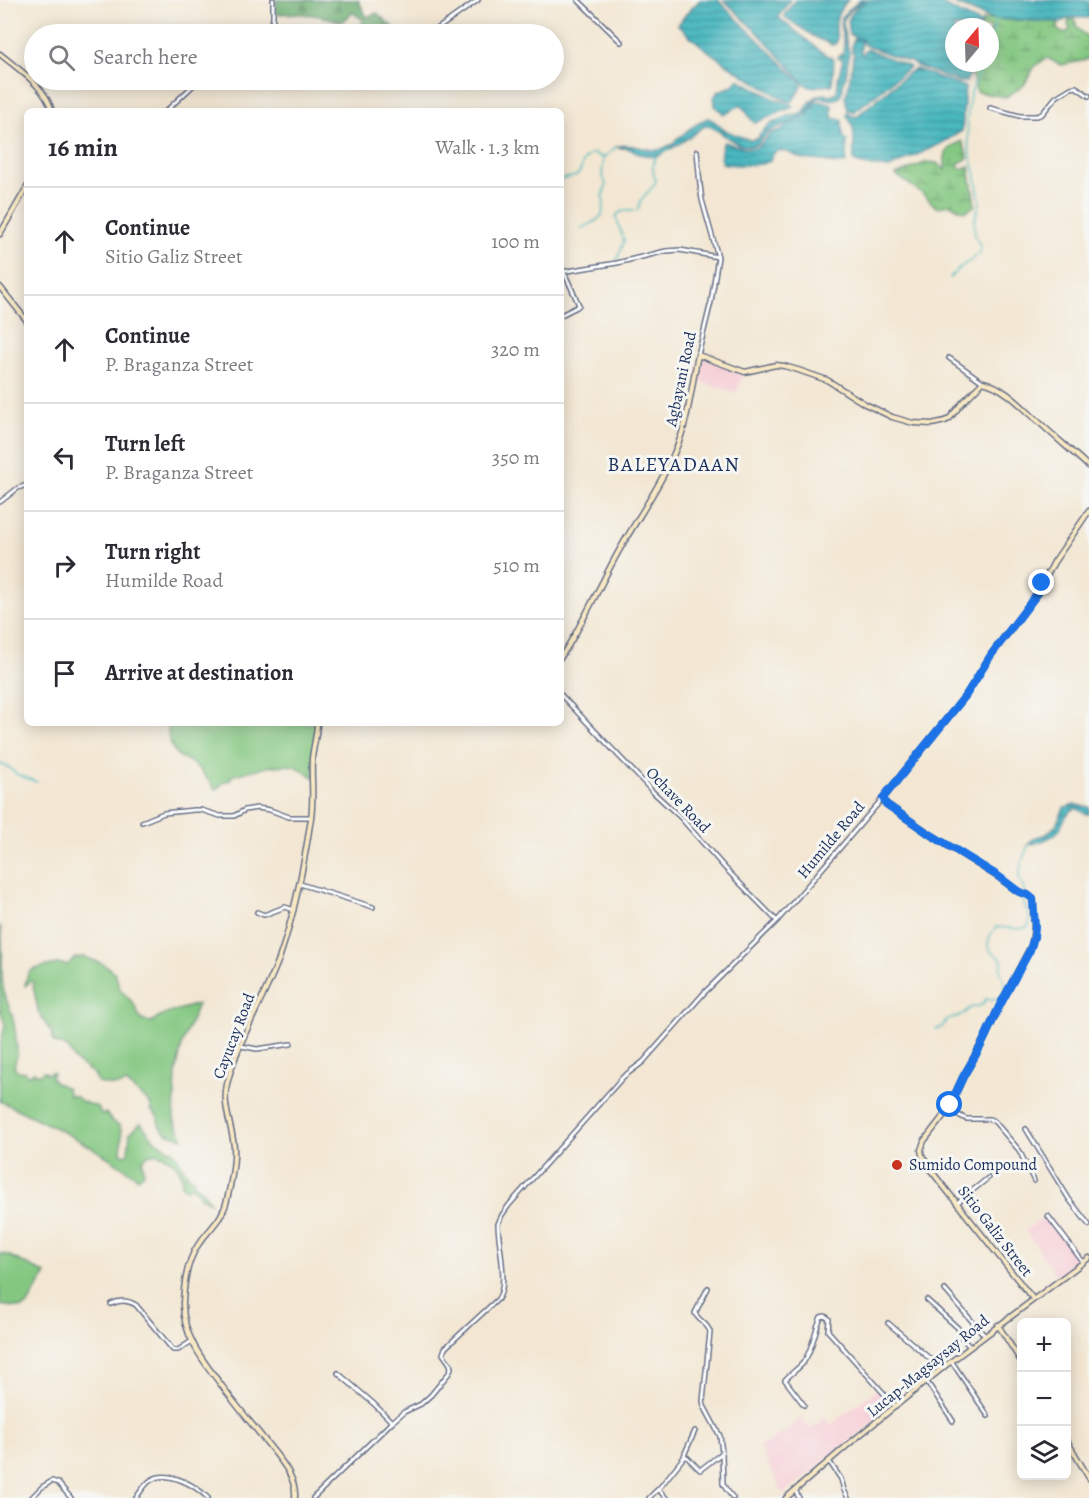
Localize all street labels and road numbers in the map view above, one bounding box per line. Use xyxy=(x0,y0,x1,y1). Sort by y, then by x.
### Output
street label: Agbayani Road xyxy=(660,329,702,430)
street label: Ochave Road xyxy=(641,762,715,838)
street label: Humilde Road xyxy=(792,796,870,883)
street label: Cayucay Road xyxy=(208,990,261,1082)
street label: Sitio Galiz Street xyxy=(952,1181,1038,1281)
street label: Lucap-Magsaysay Road xyxy=(862,1309,994,1422)

